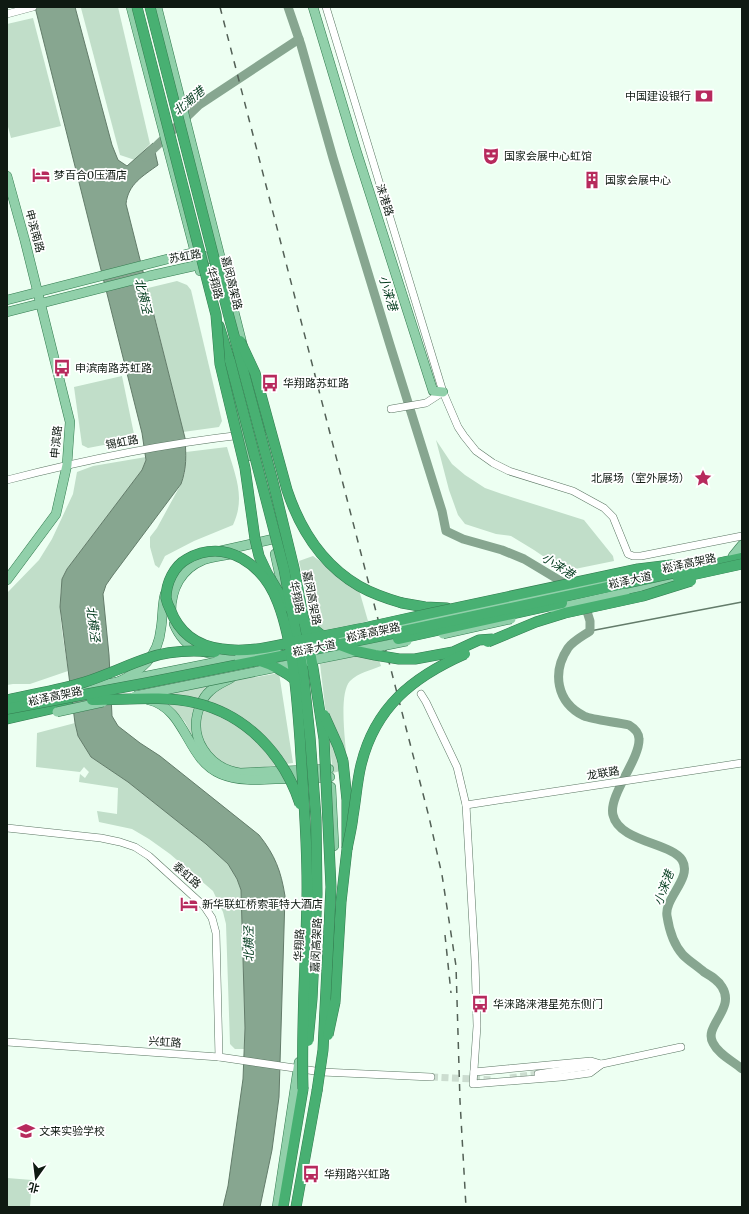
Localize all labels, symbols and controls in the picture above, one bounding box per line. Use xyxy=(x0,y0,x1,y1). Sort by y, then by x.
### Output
water label: 北潮港 xyxy=(170,82,209,118)
bank icon: 中国建设银行 xyxy=(694,86,714,106)
place label: 中国建设银行 xyxy=(625,89,691,103)
theatre icon: 国家会展中心虹馆 xyxy=(481,146,501,166)
place label: 国家会展中心虹馆 xyxy=(504,149,592,163)
hotel icon: 梦百合0压酒店 xyxy=(31,165,51,185)
place label: 梦百合0压酒店 xyxy=(54,168,127,182)
building icon: 国家会展中心 xyxy=(582,170,602,190)
place label: 国家会展中心 xyxy=(605,173,671,187)
street label: 涞港路 xyxy=(373,182,397,218)
street label: 申滨南路 xyxy=(23,208,47,254)
street label: 苏虹路 xyxy=(168,246,202,266)
street label: 嘉闵高架路 xyxy=(219,255,245,311)
street label: 华翔路 xyxy=(204,265,226,301)
water label: 小涞港 xyxy=(376,273,401,314)
water label: 北横泾 xyxy=(132,277,155,316)
bus stop icon: 申滨南路苏虹路 xyxy=(52,358,72,378)
place label: 申滨南路苏虹路 xyxy=(75,361,152,375)
bus stop icon: 华翔路苏虹路 xyxy=(260,373,280,393)
place label: 华翔路苏虹路 xyxy=(283,376,349,390)
street label: 申滨路 xyxy=(48,425,64,459)
street label: 锡虹路 xyxy=(104,432,140,452)
place icon: 北展场（室外展场） xyxy=(693,468,713,488)
place label: 北展场（室外展场） xyxy=(591,471,690,485)
water label: 小涞港 xyxy=(539,549,579,583)
street label: 崧泽高架路 xyxy=(661,550,717,576)
street label: 崧泽大道 xyxy=(607,569,653,591)
street label: 嘉闵高架路 xyxy=(300,570,324,626)
street label: 华翔路 xyxy=(287,579,307,615)
water label: 北横泾 xyxy=(84,605,104,644)
street label: 崧泽高架路 xyxy=(345,619,401,645)
street label: 崧泽大道 xyxy=(291,637,337,659)
street label: 崧泽高架路 xyxy=(27,683,83,709)
street label: 龙联路 xyxy=(586,764,620,782)
street label: 泰虹路 xyxy=(170,859,204,891)
water label: 小涞港 xyxy=(650,866,677,907)
hotel icon: 新华联虹桥索菲特大酒店 xyxy=(179,894,199,914)
place label: 新华联虹桥索菲特大酒店 xyxy=(202,897,323,911)
street label: 嘉闵高架路 xyxy=(308,917,324,973)
water label: 北横泾 xyxy=(241,925,256,962)
street label: 华翔路 xyxy=(291,928,307,962)
bus stop icon: 华涞路涞港星苑东侧门 xyxy=(470,994,490,1014)
place label: 华涞路涞港星苑东侧门 xyxy=(493,997,603,1011)
street label: 兴虹路 xyxy=(148,1034,182,1050)
school or university icon: 文来实验学校 xyxy=(16,1121,36,1141)
place label: 文来实验学校 xyxy=(39,1124,105,1138)
north arrow xyxy=(16,1158,56,1198)
bus stop icon: 华翔路兴虹路 xyxy=(301,1164,321,1184)
place label: 华翔路兴虹路 xyxy=(324,1167,390,1181)
text: 北 xyxy=(27,1180,41,1196)

